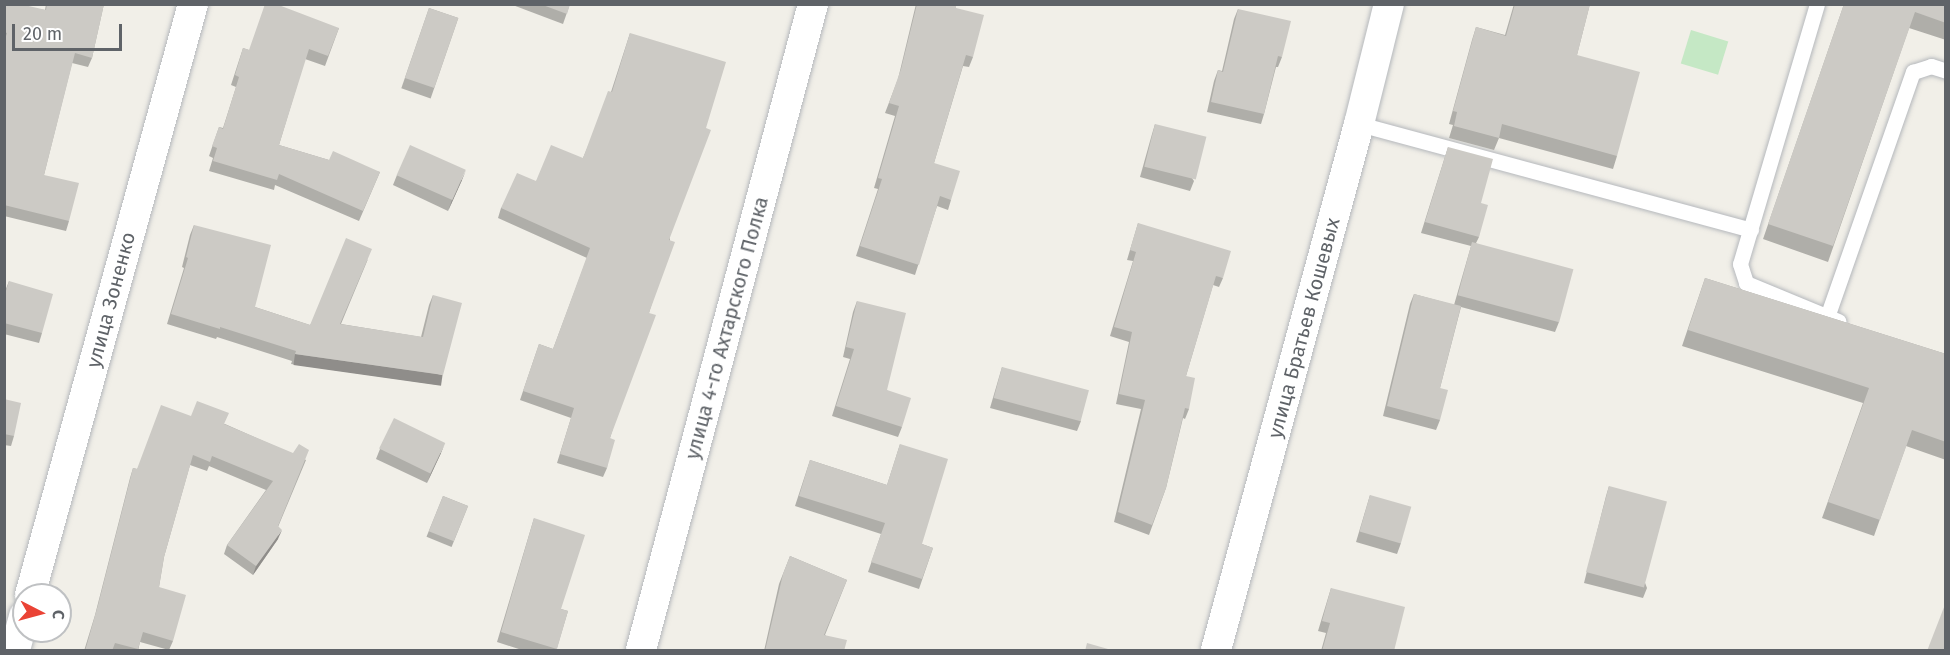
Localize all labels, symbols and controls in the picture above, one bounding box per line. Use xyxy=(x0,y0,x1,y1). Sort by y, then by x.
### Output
scale bar xyxy=(15,12,124,50)
text: 20 m xyxy=(23,23,62,45)
street label: улица 4-го Ахтарского Полка xyxy=(680,194,774,462)
street label: улица Братьев Кошевых xyxy=(1263,215,1345,441)
street label: улица Зоненко xyxy=(81,229,141,371)
north arrow xyxy=(12,583,72,643)
text: С xyxy=(48,609,68,620)

